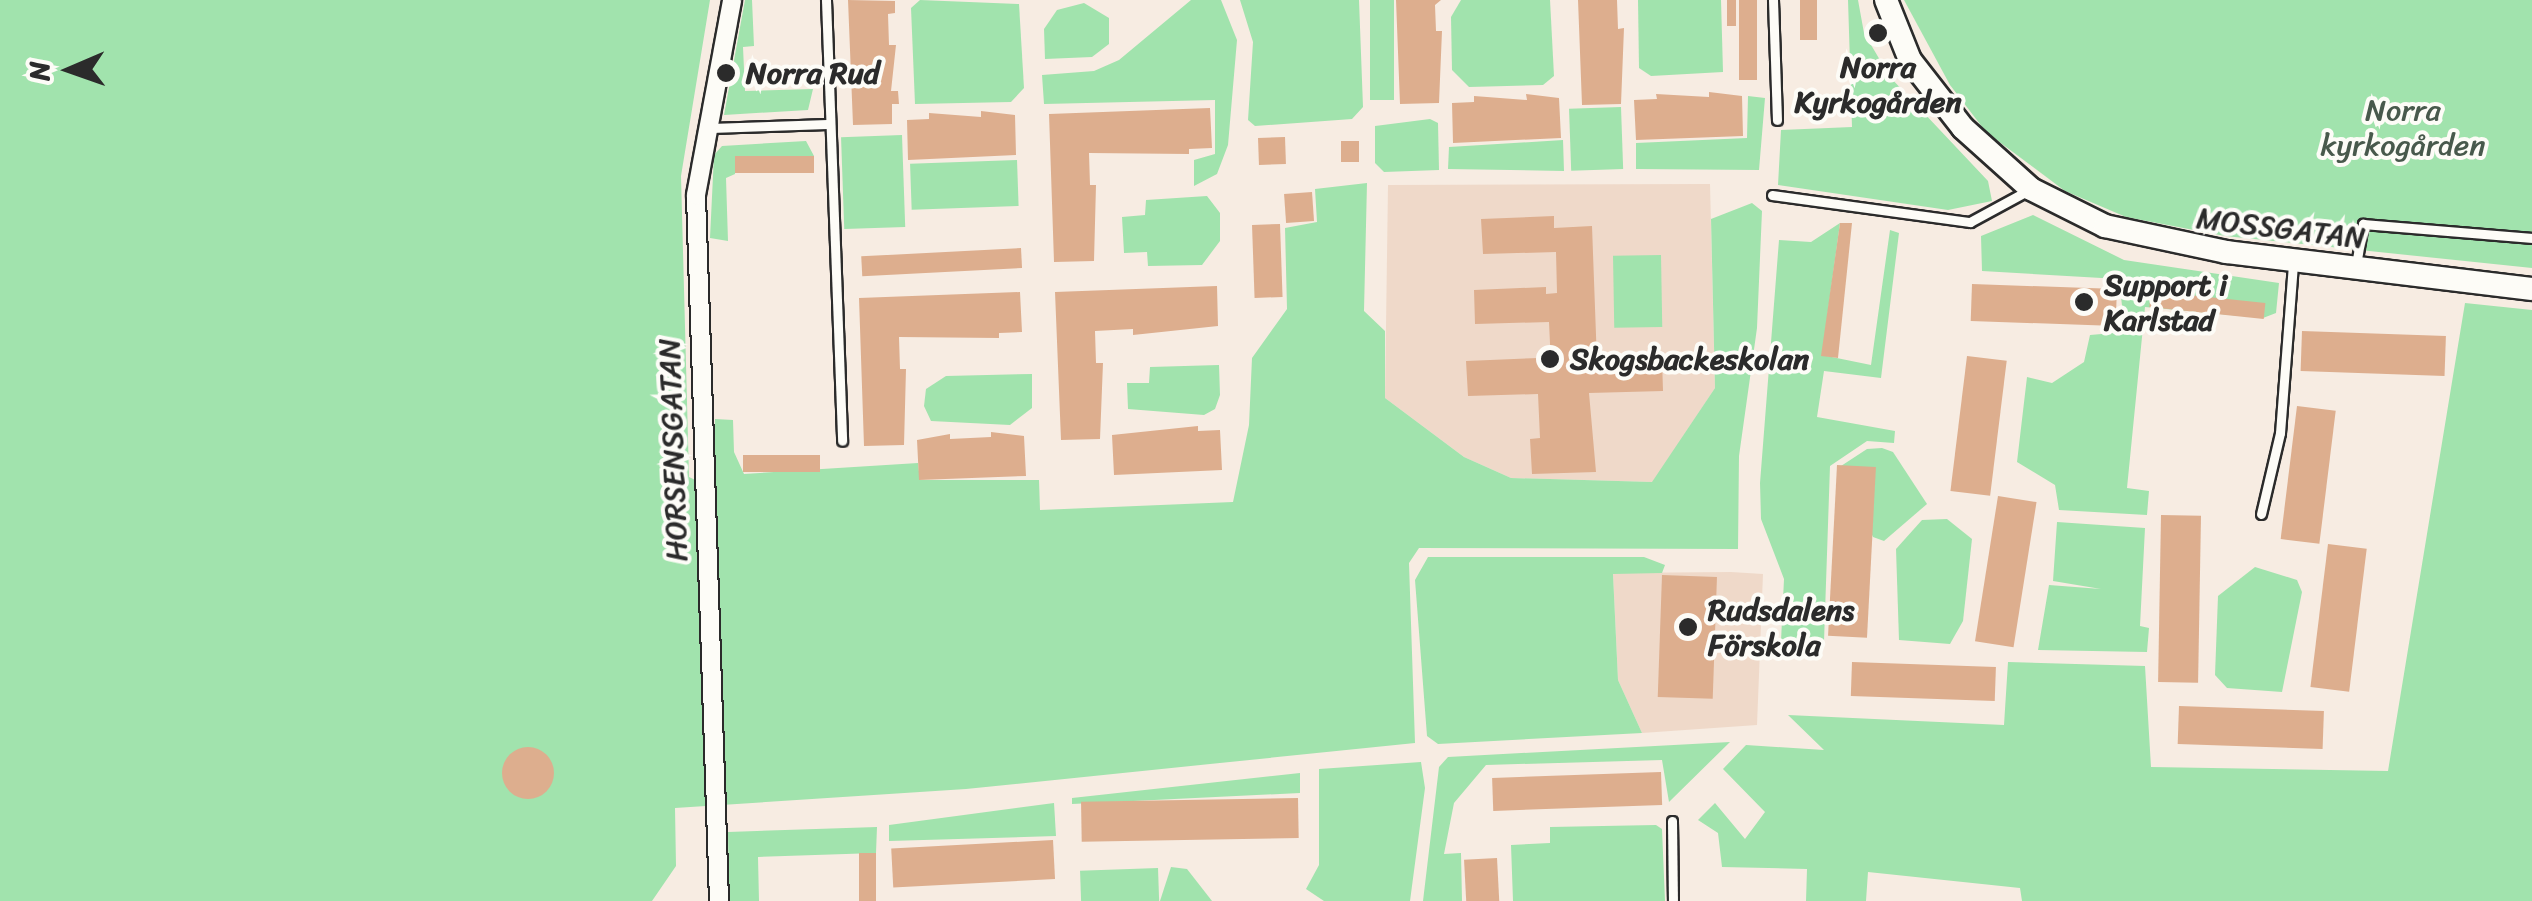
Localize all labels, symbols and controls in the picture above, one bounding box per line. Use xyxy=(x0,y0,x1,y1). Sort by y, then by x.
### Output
north arrow xyxy=(20,20,120,120)
marker: Norra Kyrkogården xyxy=(1867,22,1889,44)
place label: Norra Kyrkogården xyxy=(1794,49,1962,120)
place label: Norra Rud xyxy=(746,55,880,91)
text: N xyxy=(15,61,64,82)
marker: Norra Rud xyxy=(715,62,737,84)
park label: Norra kyrkogården xyxy=(2321,92,2485,162)
street label: MOSSGATAN xyxy=(2194,200,2368,256)
place label: Support i Karlstad xyxy=(2104,267,2227,338)
marker: Support i Karlstad xyxy=(2073,291,2095,313)
street label: HORSENSGATAN xyxy=(651,338,695,562)
place label: Skogsbackeskolan xyxy=(1570,341,1809,377)
marker: Skogsbackeskolan xyxy=(1539,348,1561,370)
place label: Rudsdalens Förskola xyxy=(1708,592,1854,662)
marker: Rudsdalens Förskola xyxy=(1677,616,1699,638)

